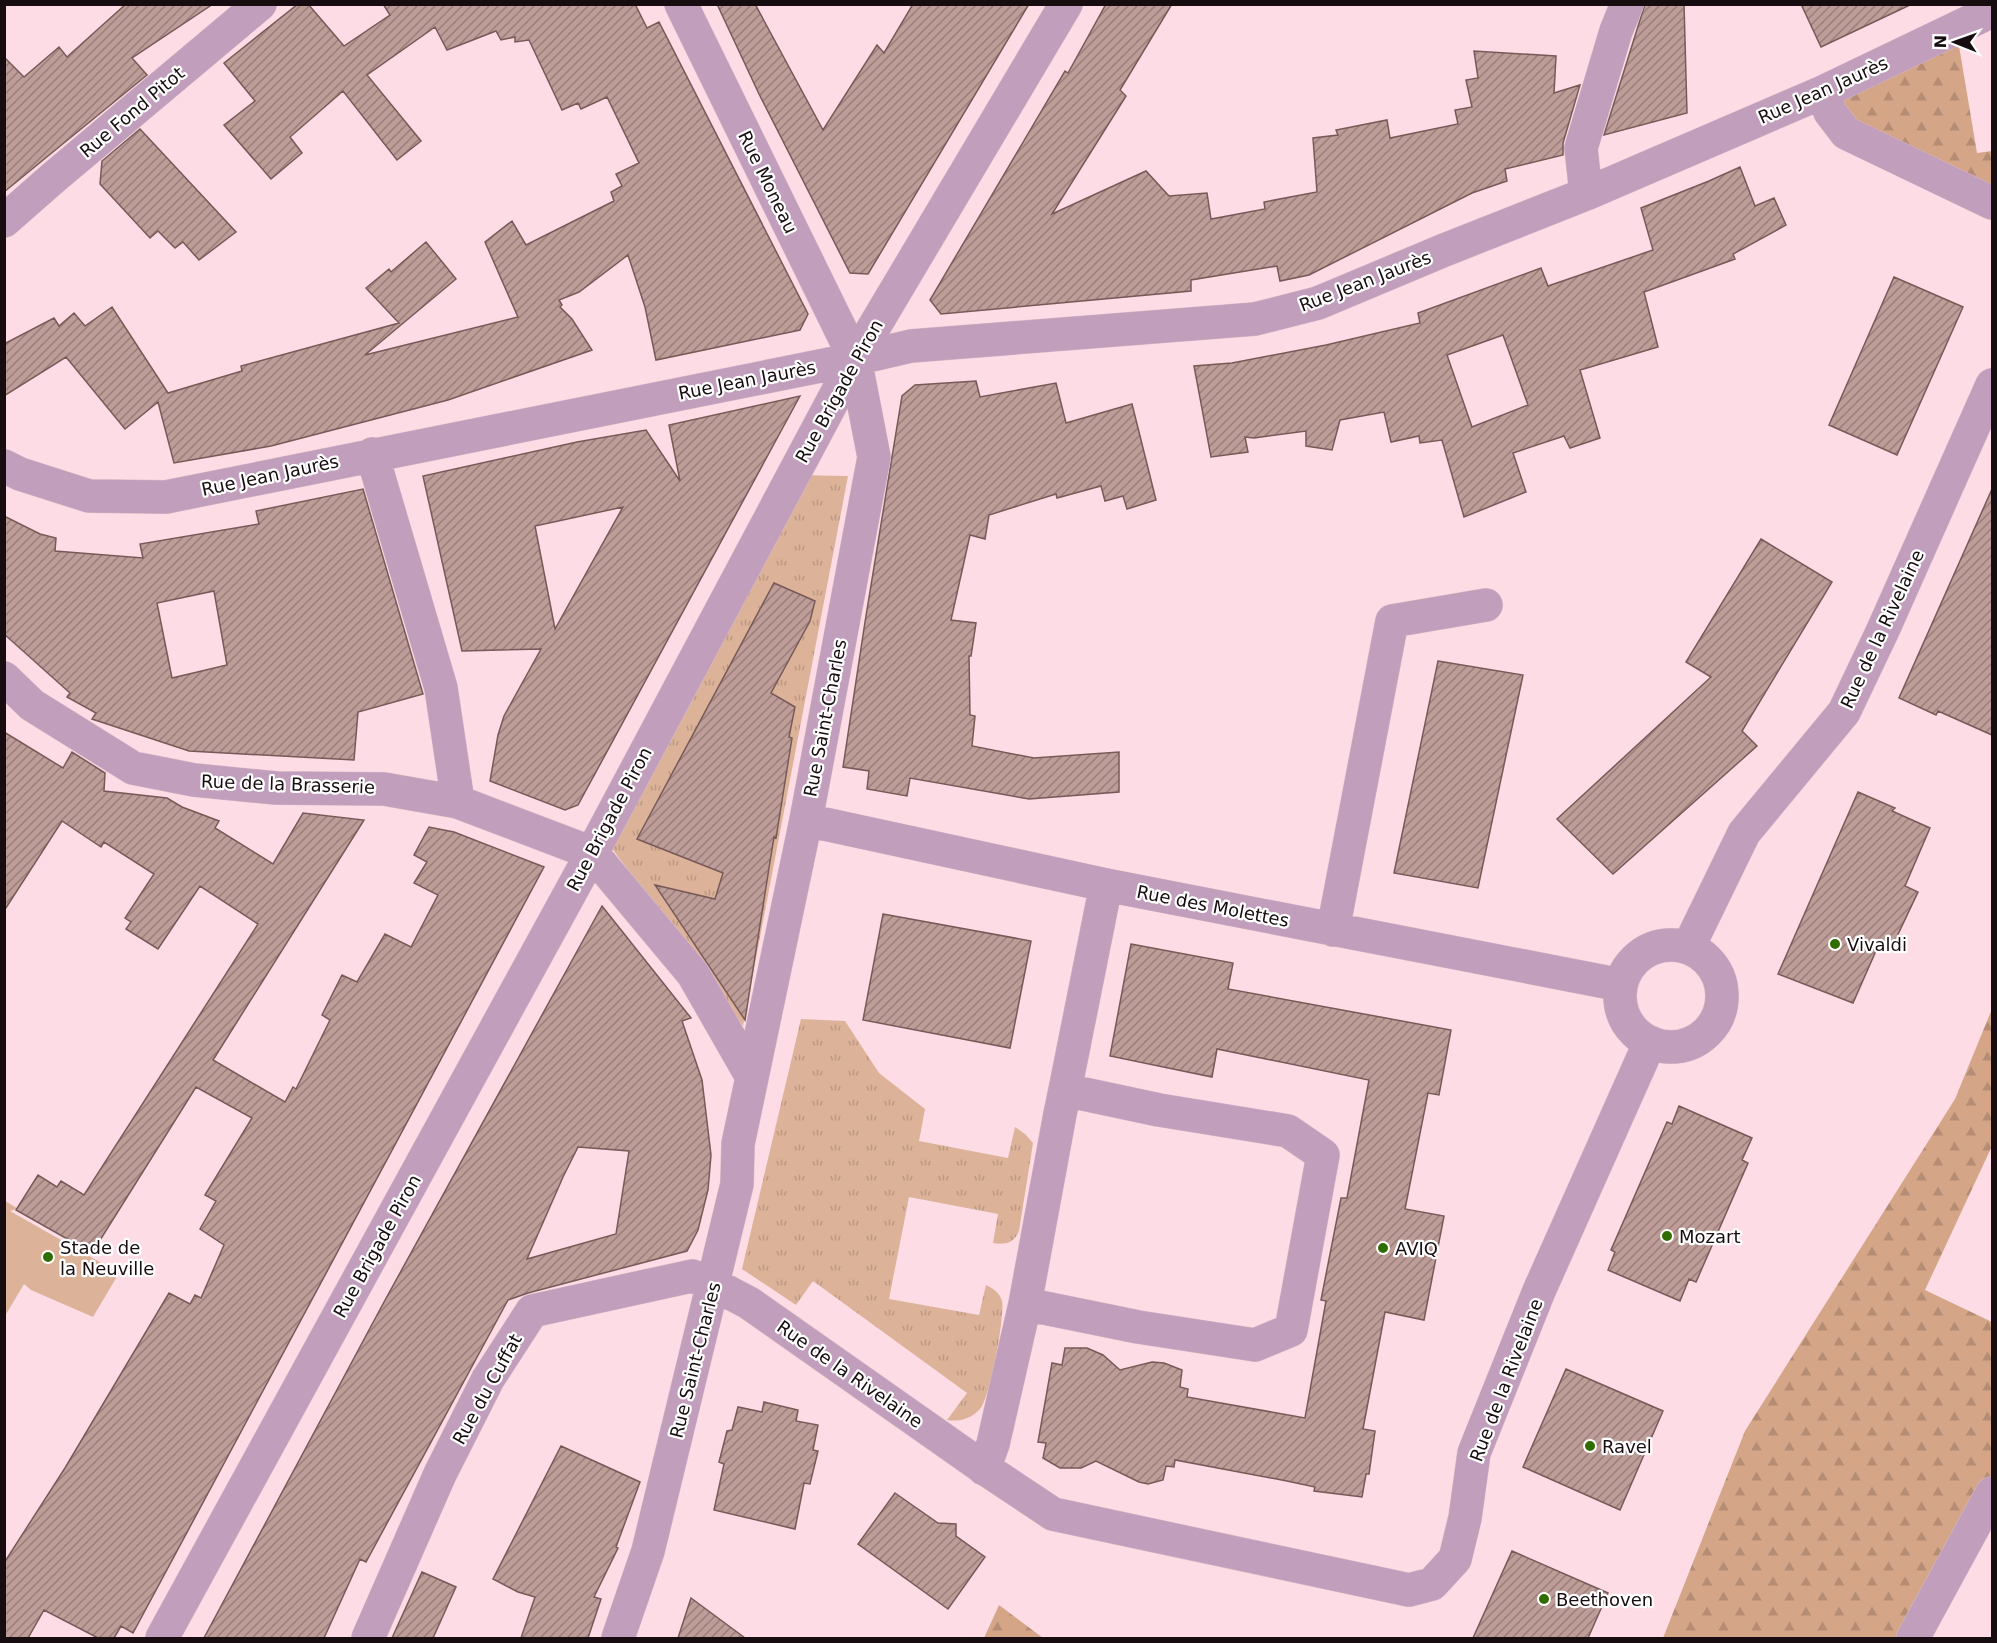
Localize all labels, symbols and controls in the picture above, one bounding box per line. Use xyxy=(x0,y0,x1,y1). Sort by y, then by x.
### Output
north arrow xyxy=(1925,12,1985,72)
text: N xyxy=(1931,35,1950,49)
street label: Rue Jean Jaurès xyxy=(1755,52,1891,128)
street label: Rue Fond Pitot xyxy=(76,62,188,162)
street label: Rue Moneau xyxy=(734,127,802,237)
street label: Rue Jean Jaurès xyxy=(1296,246,1434,316)
street label: Rue Brigade Piron xyxy=(791,316,887,466)
street label: Rue Jean Jaurès xyxy=(676,356,818,404)
street label: Rue Jean Jaurès xyxy=(200,450,340,500)
street label: Rue de la Rivelaine xyxy=(1836,546,1928,712)
street label: Rue Saint-Charles xyxy=(799,637,851,799)
street label: Rue Brigade Piron xyxy=(562,743,656,895)
street label: Rue de la Brasserie xyxy=(201,770,375,798)
street label: Rue des Molettes xyxy=(1135,881,1291,931)
place label: Vivaldi xyxy=(1847,934,1907,955)
marker: Vivaldi xyxy=(1828,937,1842,951)
street label: Rue Brigade Piron xyxy=(329,1171,425,1321)
place label: Mozart xyxy=(1679,1226,1740,1247)
marker: Mozart xyxy=(1660,1229,1674,1243)
place label: Stade de la Neuville xyxy=(60,1237,154,1279)
place label: AVIQ xyxy=(1395,1238,1438,1259)
marker: AVIQ xyxy=(1376,1241,1390,1255)
marker: Stade de la Neuville xyxy=(41,1250,55,1264)
street label: Rue Saint-Charles xyxy=(665,1280,725,1440)
street label: Rue de la Rivelaine xyxy=(1465,1296,1547,1464)
street label: Rue de la Rivelaine xyxy=(773,1316,927,1432)
street label: Rue du Cuffat xyxy=(448,1330,526,1448)
place label: Ravel xyxy=(1602,1436,1652,1457)
marker: Ravel xyxy=(1583,1439,1597,1453)
place label: Beethoven xyxy=(1556,1589,1653,1610)
marker: Beethoven xyxy=(1537,1592,1551,1606)

